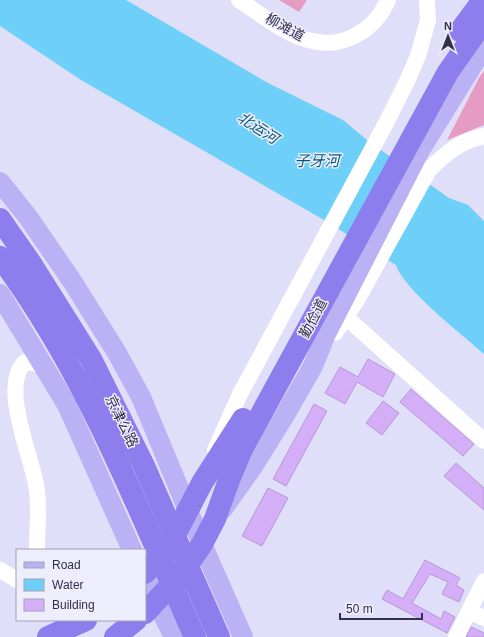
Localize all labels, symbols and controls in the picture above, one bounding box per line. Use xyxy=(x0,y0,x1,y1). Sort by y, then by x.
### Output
street label: 柳滩道 xyxy=(263,10,307,44)
north arrow xyxy=(428,16,468,56)
text: N xyxy=(444,20,452,32)
water label: 北运河 xyxy=(235,108,284,149)
water label: 子牙河 xyxy=(294,152,342,169)
street label: 勤俭道 xyxy=(296,296,330,340)
street label: 京津公路 xyxy=(103,392,141,450)
legend xyxy=(16,549,146,621)
text: Road xyxy=(52,558,81,572)
text: Water xyxy=(52,578,84,592)
scale bar xyxy=(340,595,422,621)
text: Building xyxy=(52,598,95,612)
text: 50 m xyxy=(346,602,373,616)

